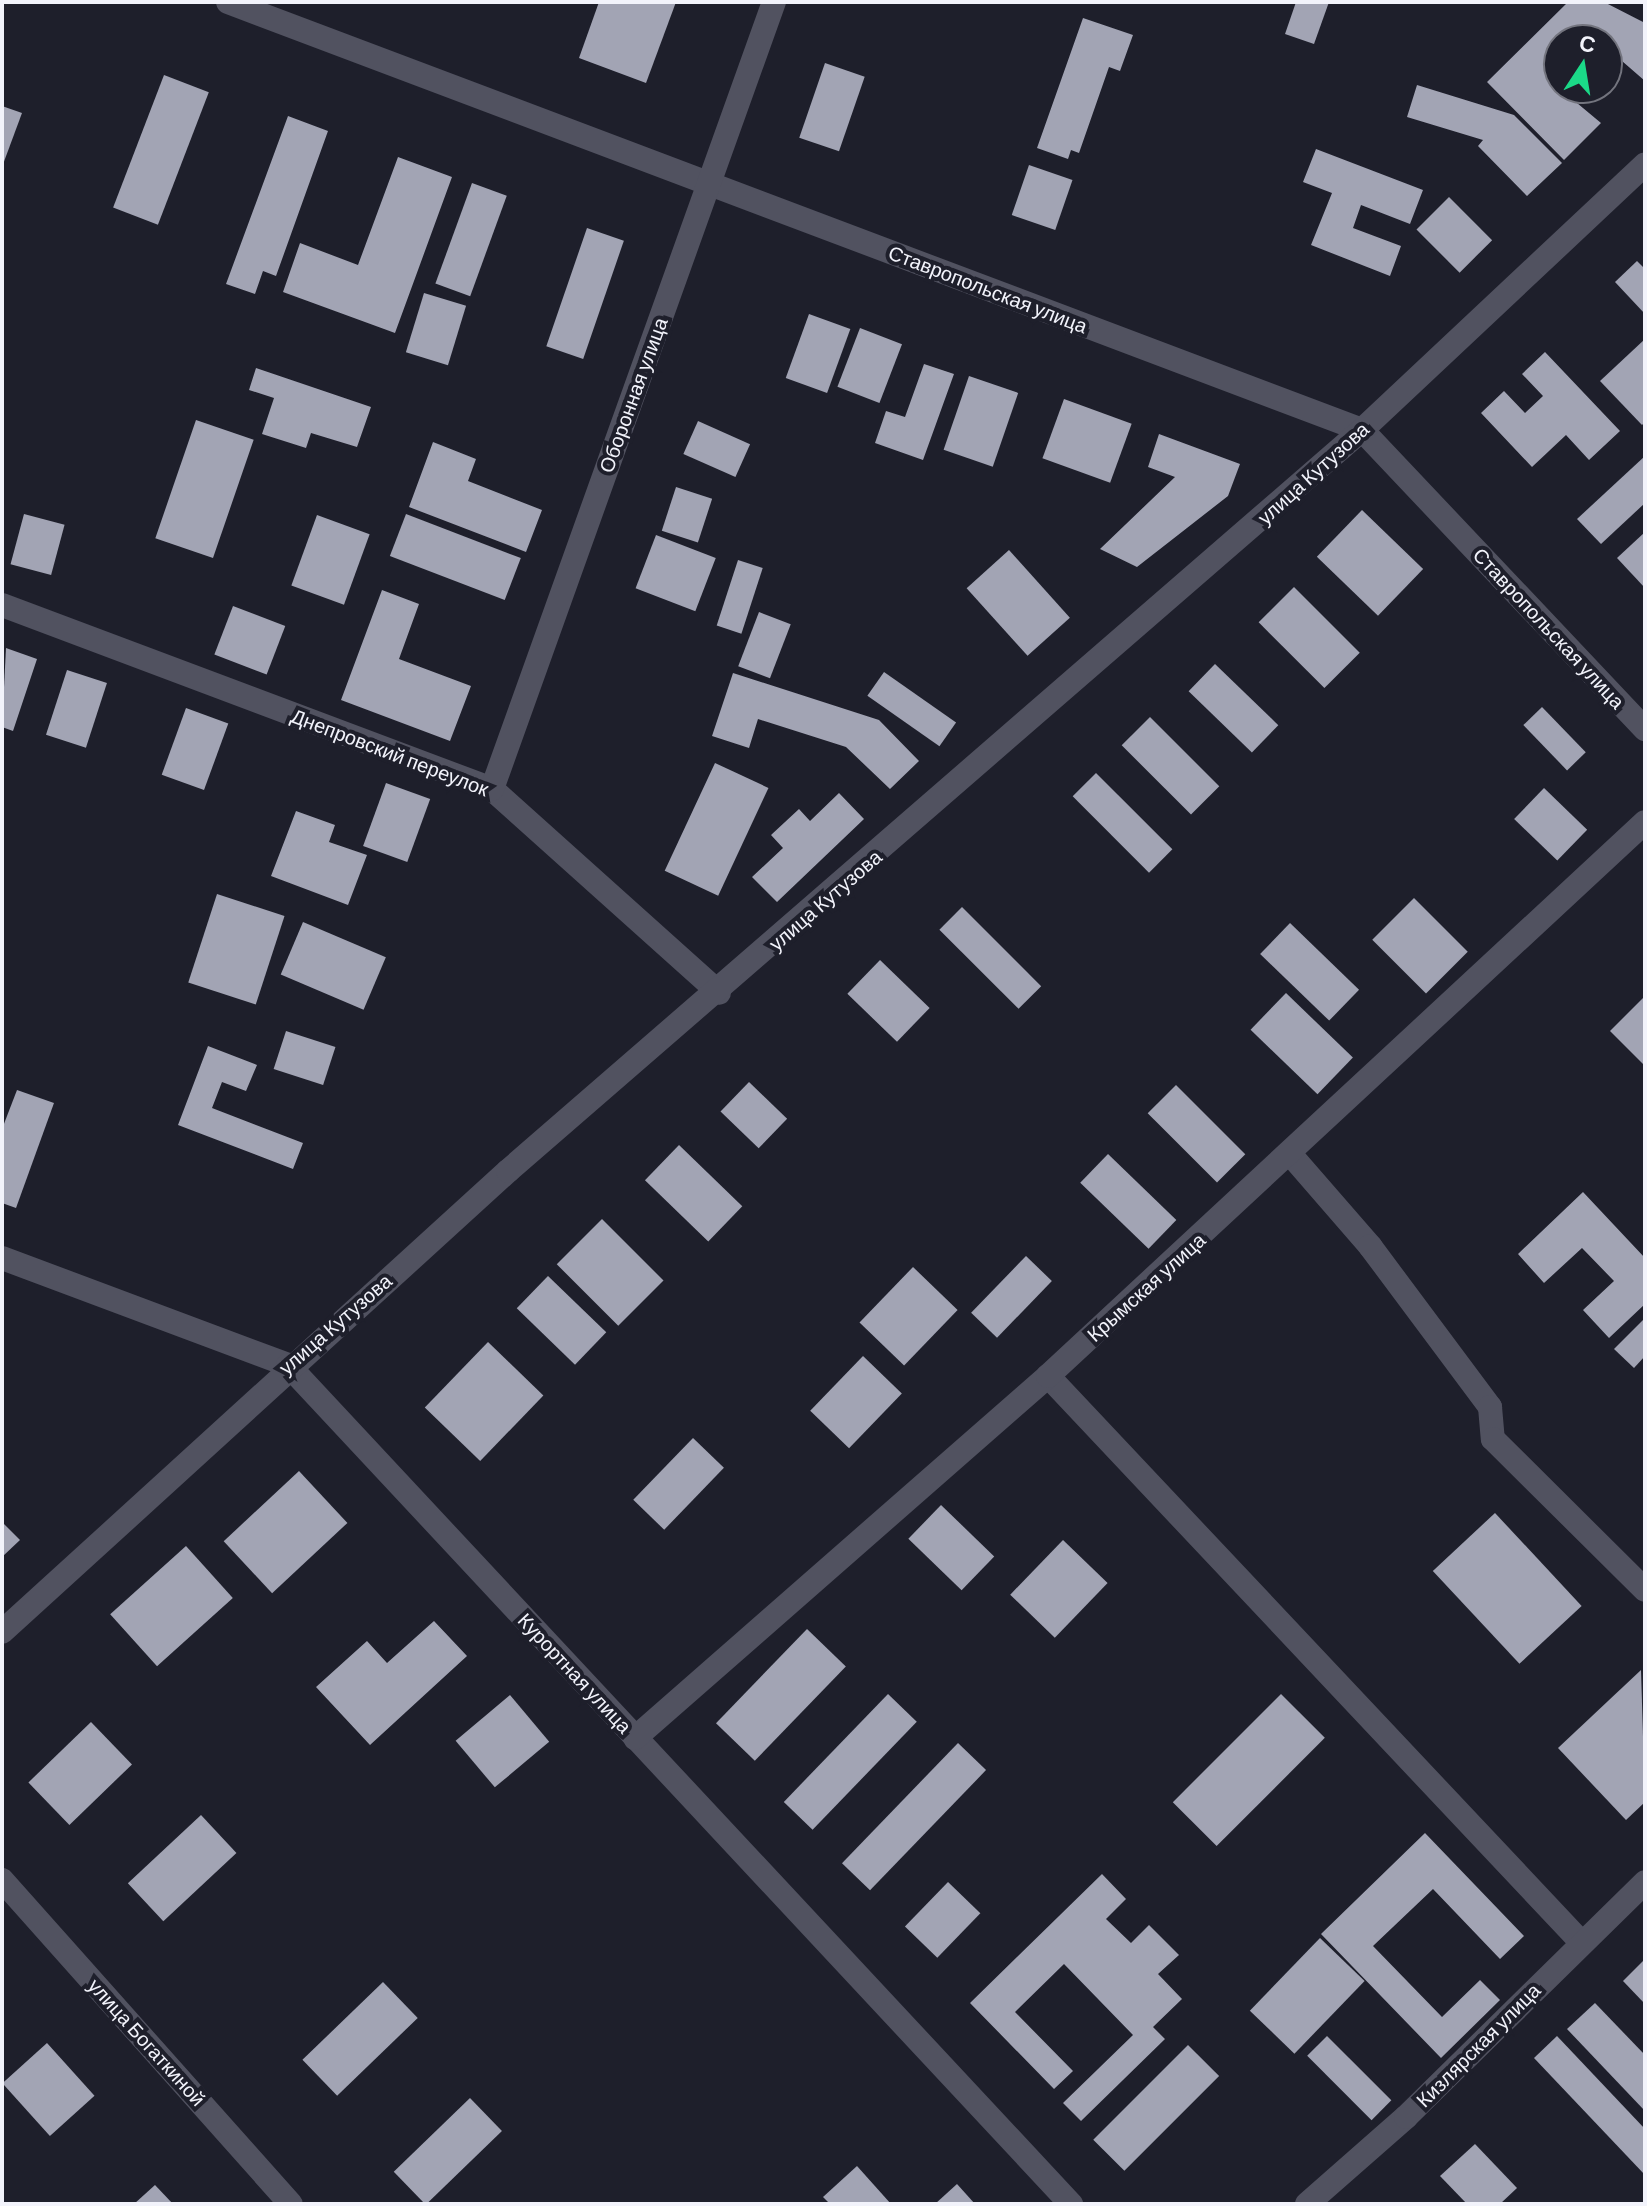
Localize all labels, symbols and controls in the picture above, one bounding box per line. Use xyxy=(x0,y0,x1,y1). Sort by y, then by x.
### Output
north arrow xyxy=(1543,24,1623,104)
text: С xyxy=(1577,28,1598,57)
street label: Ставропольская улица xyxy=(885,240,1091,338)
street label: Оборонная улица xyxy=(594,314,672,476)
street label: улица Кутузова xyxy=(1252,417,1374,529)
street label: Ставропольская улица xyxy=(1468,543,1630,713)
street label: Днепровский переулок xyxy=(288,703,492,801)
street label: улица Кутузова xyxy=(764,844,886,956)
street label: Крымская улица xyxy=(1082,1228,1210,1346)
street label: улица Кутузова xyxy=(274,1268,396,1380)
street label: Курортная улица xyxy=(513,1608,637,1738)
street label: улица Богаткиной xyxy=(83,1973,211,2111)
street label: Кизлярская улица xyxy=(1411,1978,1545,2112)

